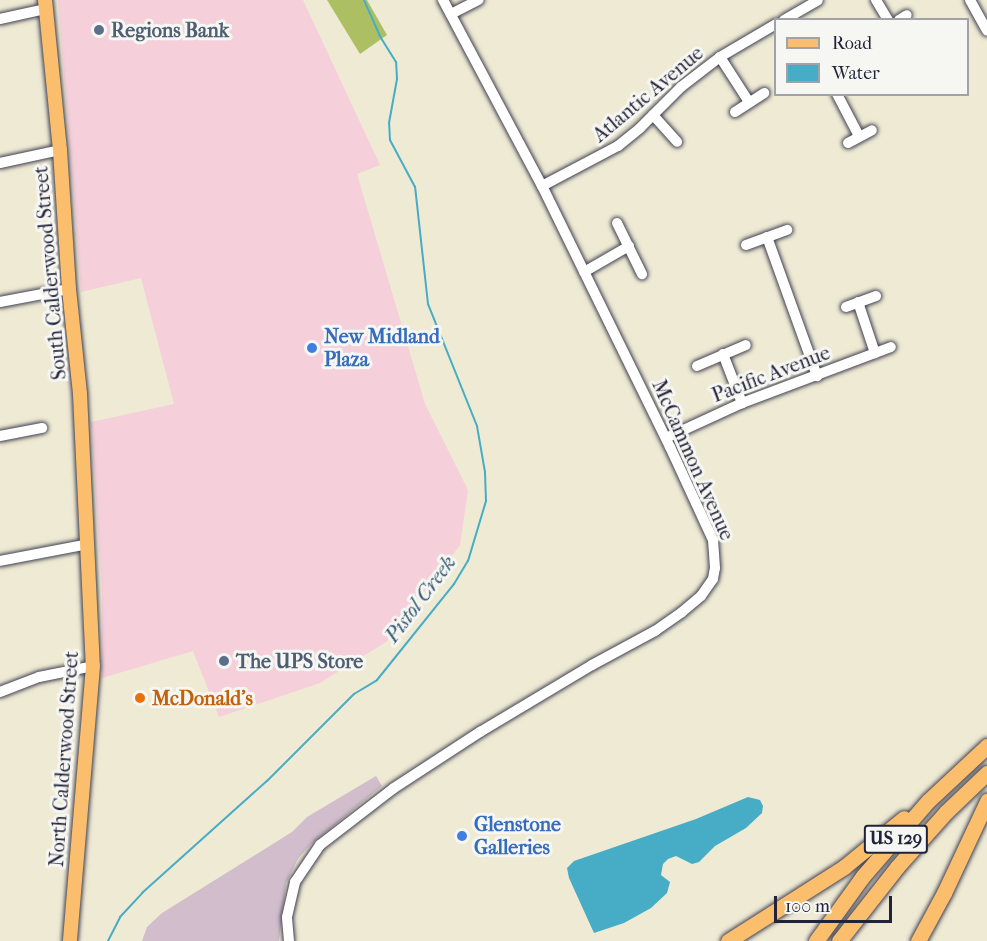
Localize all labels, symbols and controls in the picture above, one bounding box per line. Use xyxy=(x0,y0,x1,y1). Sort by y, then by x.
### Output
place label: Regions Bank xyxy=(111,18,229,42)
legend xyxy=(774,18,969,96)
marker: Regions Bank xyxy=(92,23,106,37)
text: Road xyxy=(832,33,872,54)
street label: Atlantic Avenue xyxy=(588,41,708,147)
text: Water xyxy=(832,63,880,84)
street label: South Calderwood Street xyxy=(29,165,71,381)
place label: New Midland Plaza xyxy=(324,324,440,371)
street label: Pacific Avenue xyxy=(709,340,833,408)
marker: New Midland Plaza xyxy=(305,341,319,355)
street label: McCammon Avenue xyxy=(647,376,739,544)
water label: Pistol Creek xyxy=(379,550,461,648)
place label: The UPS Store xyxy=(236,649,363,673)
street label: North Calderwood Street xyxy=(44,650,84,868)
marker: The UPS Store xyxy=(217,654,231,668)
place label: McDonald's xyxy=(152,686,253,710)
marker: McDonald's xyxy=(133,691,147,705)
place label: Glenstone Galleries xyxy=(474,813,561,860)
road number: US 129 xyxy=(863,824,929,854)
marker: Glenstone Galleries xyxy=(455,829,469,843)
scale bar xyxy=(777,884,896,922)
text: 100 m xyxy=(785,896,830,917)

